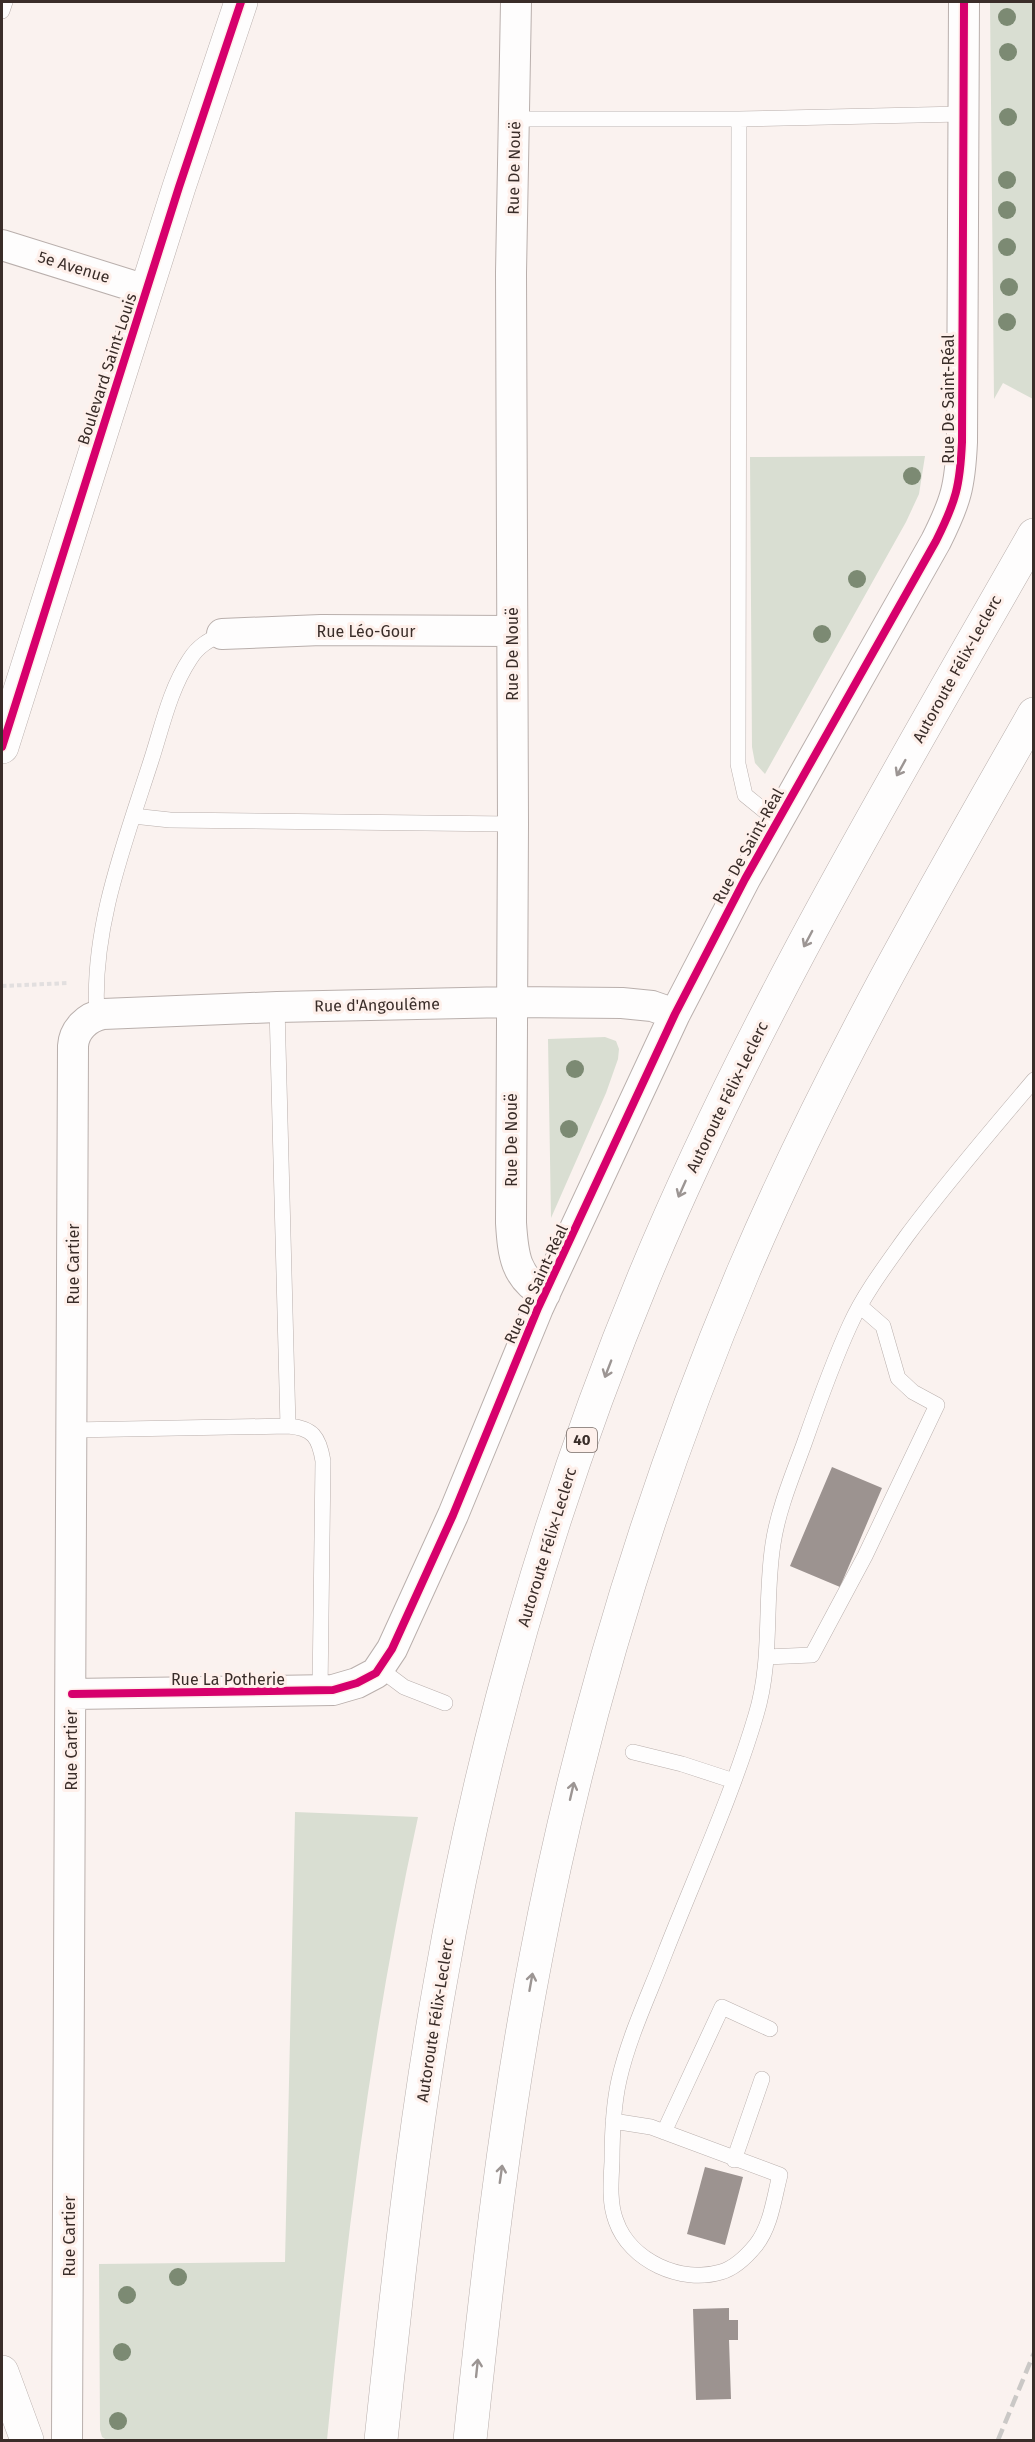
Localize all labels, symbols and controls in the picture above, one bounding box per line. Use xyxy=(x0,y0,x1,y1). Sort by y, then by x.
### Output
street label: Rue De Nouë xyxy=(504,121,524,215)
street label: 5e Avenue xyxy=(36,247,112,287)
street label: Boulevard Saint-Louis xyxy=(73,291,141,447)
street label: Rue De Saint-Réal xyxy=(939,334,958,464)
street label: Autoroute Félix-Leclerc xyxy=(909,592,1006,746)
street label: Rue De Nouë xyxy=(503,607,522,701)
street label: Rue Léo-Gour xyxy=(317,622,416,641)
one-way arrow xyxy=(895,759,907,776)
street label: Rue De Saint-Réal xyxy=(708,785,788,907)
one-way arrow xyxy=(802,930,813,948)
street label: Rue d'Angoulême xyxy=(314,994,440,1016)
street label: Autoroute Félix-Leclerc xyxy=(682,1018,772,1176)
street label: Rue De Nouë xyxy=(502,1093,521,1187)
one-way arrow xyxy=(676,1179,688,1197)
street label: Rue De Saint-Réal xyxy=(500,1221,572,1347)
street label: Rue Cartier xyxy=(64,1223,83,1304)
one-way arrow xyxy=(602,1359,613,1378)
road number: 40 xyxy=(567,1428,597,1452)
street label: Autoroute Félix-Leclerc xyxy=(514,1465,580,1629)
street label: Rue La Potherie xyxy=(171,1670,285,1689)
street label: Rue Cartier xyxy=(62,1709,81,1790)
one-way arrow xyxy=(567,1782,579,1801)
street label: Autoroute Félix-Leclerc xyxy=(413,1936,457,2103)
one-way arrow xyxy=(526,1972,537,1992)
one-way arrow xyxy=(496,2165,507,2185)
street label: Rue Cartier xyxy=(60,2195,79,2276)
one-way arrow xyxy=(472,2359,483,2378)

